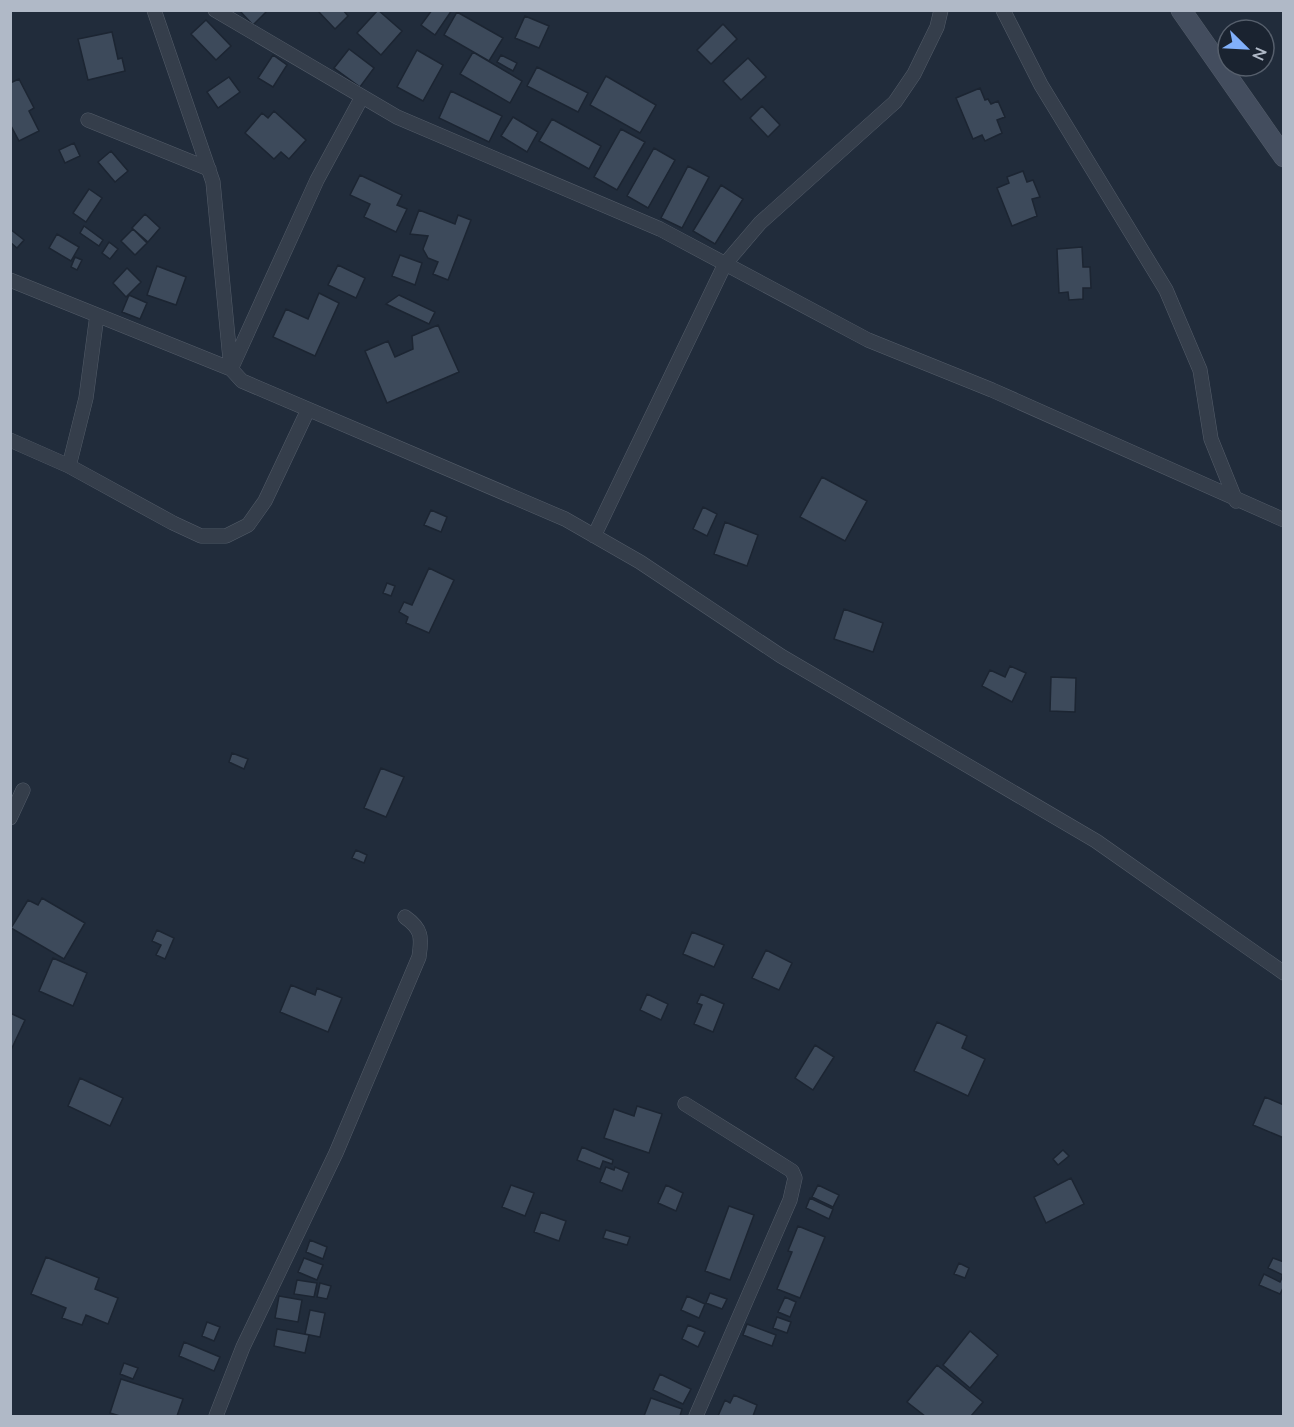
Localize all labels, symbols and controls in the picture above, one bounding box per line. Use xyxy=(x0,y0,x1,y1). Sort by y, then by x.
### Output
north arrow xyxy=(1216,18,1276,78)
text: N xyxy=(1249,45,1271,64)

